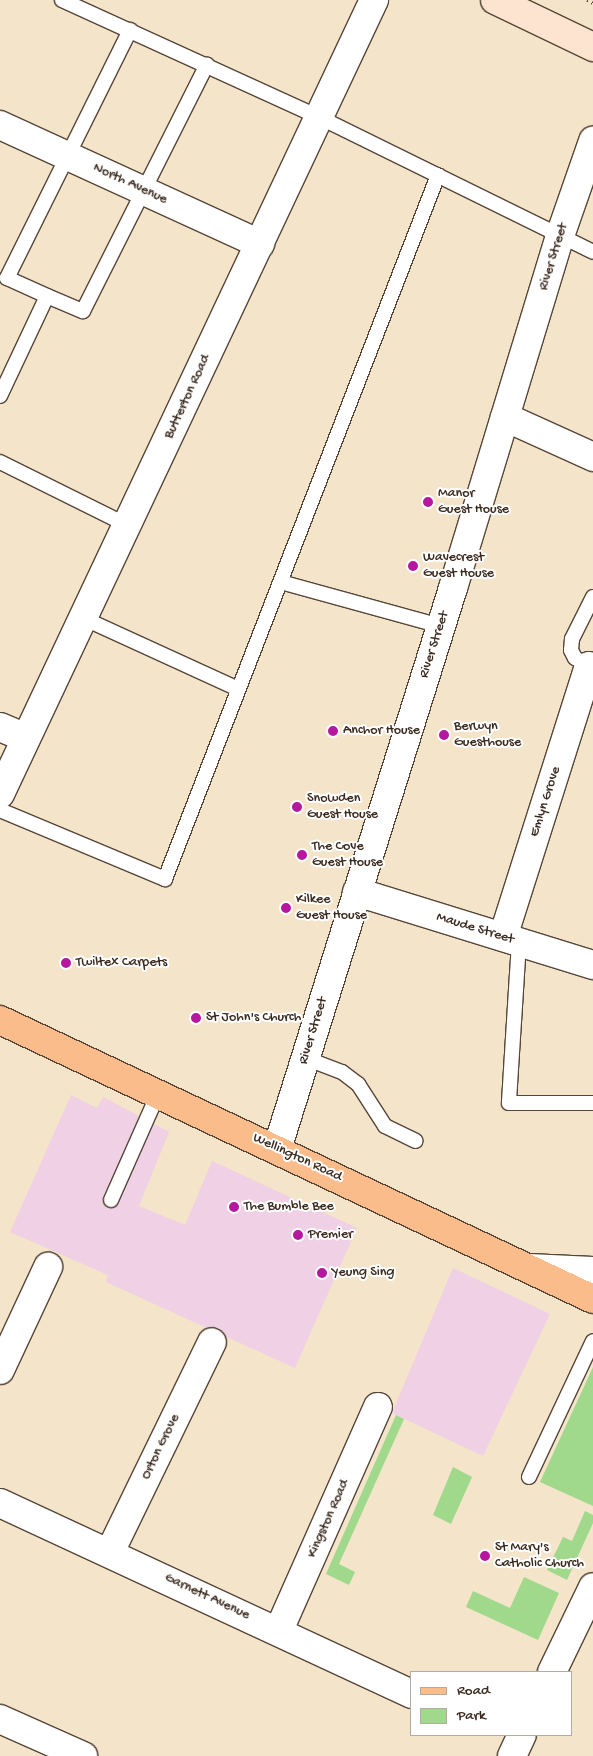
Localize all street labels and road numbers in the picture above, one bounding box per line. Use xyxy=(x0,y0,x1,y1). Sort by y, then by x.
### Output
street label: North Avenue xyxy=(90,159,170,209)
street label: River Street xyxy=(536,221,572,293)
street label: Butterton Road xyxy=(161,352,215,442)
street label: River Street xyxy=(416,609,454,681)
street label: Emlyn Grove xyxy=(527,765,565,839)
street label: Maude Street xyxy=(434,909,516,949)
street label: River Street xyxy=(296,995,332,1067)
street label: Wellington Road xyxy=(250,1130,344,1186)
street label: Orton Grove xyxy=(138,1412,184,1482)
street label: Kingston Road xyxy=(304,1477,354,1561)
street label: Garnett Avenue xyxy=(162,1570,252,1624)

